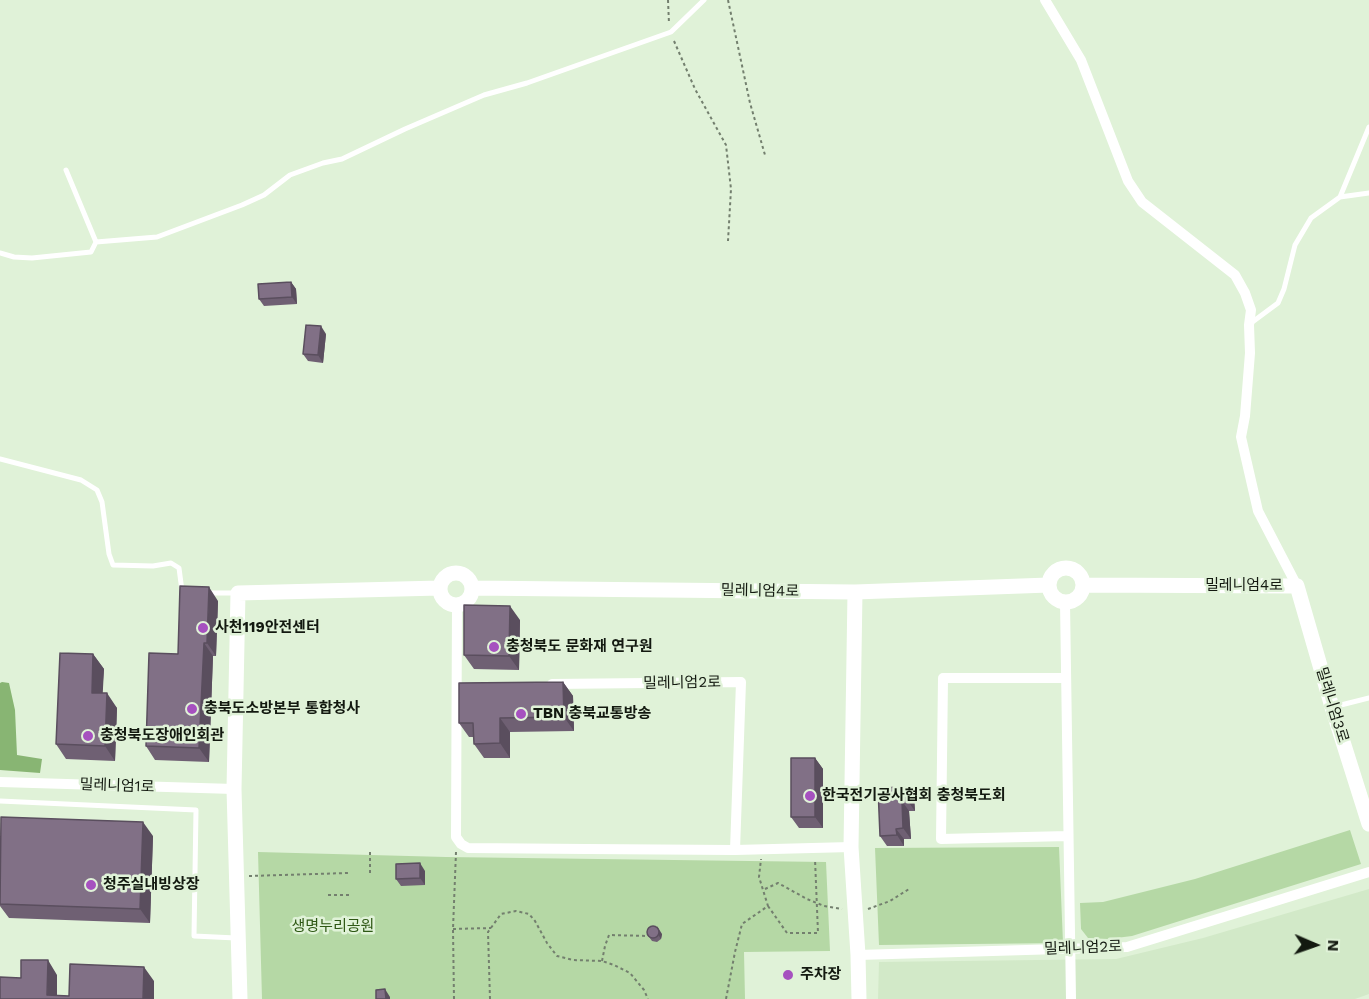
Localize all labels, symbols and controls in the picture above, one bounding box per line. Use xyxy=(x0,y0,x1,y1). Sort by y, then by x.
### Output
street label: 밀레니엄4로 xyxy=(1205,577,1283,595)
street label: 밀레니엄4로 xyxy=(721,581,799,601)
place label: 사천119안전센터 xyxy=(215,619,320,637)
marker: 사천119안전센터 xyxy=(196,621,210,635)
place label: 충청북도 문화재 연구원 xyxy=(506,638,653,656)
marker: 충청북도 문화재 연구원 xyxy=(487,640,501,654)
street label: 밀레니엄3로 xyxy=(1312,665,1352,745)
street label: 밀레니엄2로 xyxy=(643,673,721,693)
place label: 충북도소방본부 통합청사 xyxy=(204,700,360,718)
marker: 충북도소방본부 통합청사 xyxy=(185,702,199,716)
place label: TBN 충북교통방송 xyxy=(533,705,651,723)
marker: TBN 충북교통방송 xyxy=(514,707,528,721)
place label: 충청북도장애인회관 xyxy=(100,727,224,745)
marker: 충청북도장애인회관 xyxy=(81,729,95,743)
street label: 밀레니엄1로 xyxy=(79,776,155,796)
place label: 한국전기공사협회 충청북도회 xyxy=(822,787,1006,805)
marker: 한국전기공사협회 충청북도회 xyxy=(803,789,817,803)
place label: 청주실내빙상장 xyxy=(103,876,200,894)
marker: 청주실내빙상장 xyxy=(84,878,98,892)
north arrow xyxy=(1285,915,1345,975)
park label: 생명누리공원 xyxy=(292,918,374,936)
street label: 밀레니엄2로 xyxy=(1044,938,1122,958)
text: N xyxy=(1324,939,1343,952)
place label: 주차장 xyxy=(800,966,841,984)
marker: 주차장 xyxy=(781,968,795,982)

